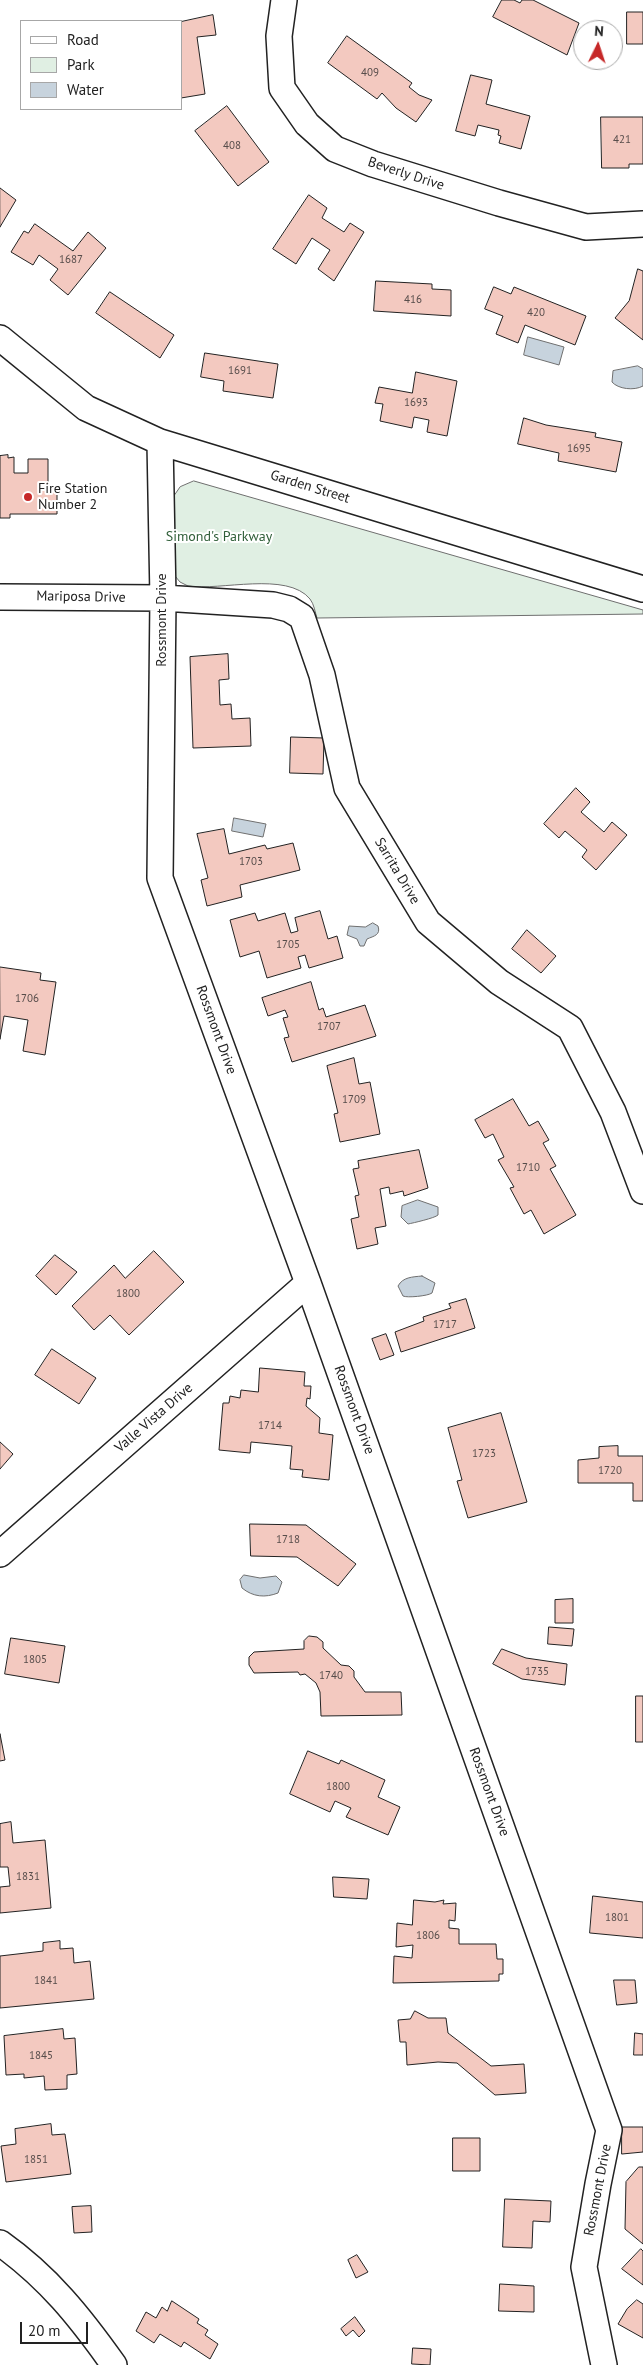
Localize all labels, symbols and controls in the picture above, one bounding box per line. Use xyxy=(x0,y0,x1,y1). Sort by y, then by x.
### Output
legend xyxy=(20,20,182,110)
north arrow xyxy=(573,20,623,70)
text: N xyxy=(594,22,604,40)
text: Road xyxy=(67,30,99,49)
text: Park xyxy=(67,55,95,74)
house number: 409 xyxy=(361,66,379,80)
text: Water xyxy=(67,80,104,99)
house number: 421 xyxy=(613,133,631,147)
house number: 408 xyxy=(223,139,241,153)
street label: Beverly Drive xyxy=(366,154,446,194)
house number: 1687 xyxy=(59,253,83,267)
house number: 416 xyxy=(404,293,422,307)
house number: 420 xyxy=(527,306,545,320)
house number: 1691 xyxy=(228,364,252,378)
house number: 1693 xyxy=(404,396,428,410)
house number: 1695 xyxy=(567,442,591,456)
street label: Garden Street xyxy=(268,467,352,507)
place label: Fire Station Number 2 xyxy=(38,481,107,514)
marker: Fire Station Number 2 xyxy=(22,491,34,503)
park label: Simond's Parkway xyxy=(166,529,272,545)
street label: Rossmont Drive xyxy=(154,573,170,667)
street label: Mariposa Drive xyxy=(36,588,126,606)
street label: Sarrita Drive xyxy=(371,835,423,907)
house number: 1703 xyxy=(239,855,263,869)
house number: 1705 xyxy=(276,938,300,952)
street label: Rossmont Drive xyxy=(192,983,240,1077)
house number: 1706 xyxy=(15,992,39,1006)
house number: 1707 xyxy=(317,1020,341,1034)
house number: 1709 xyxy=(342,1093,366,1107)
house number: 1710 xyxy=(516,1161,540,1175)
house number: 1800 xyxy=(116,1287,140,1301)
house number: 1717 xyxy=(433,1318,457,1332)
street label: Rossmont Drive xyxy=(330,1363,378,1457)
street label: Valle Vista Drive xyxy=(112,1380,196,1456)
house number: 1714 xyxy=(258,1419,282,1433)
house number: 1723 xyxy=(472,1447,496,1461)
house number: 1720 xyxy=(598,1464,622,1478)
house number: 1718 xyxy=(276,1533,300,1547)
house number: 1805 xyxy=(23,1653,47,1667)
house number: 1735 xyxy=(525,1665,549,1679)
house number: 1740 xyxy=(319,1669,343,1683)
street label: Rossmont Drive xyxy=(465,1745,513,1839)
house number: 1800 xyxy=(326,1780,350,1794)
house number: 1831 xyxy=(16,1870,40,1884)
house number: 1801 xyxy=(605,1911,629,1925)
house number: 1806 xyxy=(416,1929,440,1943)
house number: 1841 xyxy=(34,1974,58,1988)
house number: 1845 xyxy=(29,2049,53,2063)
street label: Rossmont Drive xyxy=(581,2143,615,2237)
house number: 1851 xyxy=(24,2153,48,2167)
scale bar xyxy=(22,2312,90,2344)
text: 20 m xyxy=(28,2321,61,2340)

